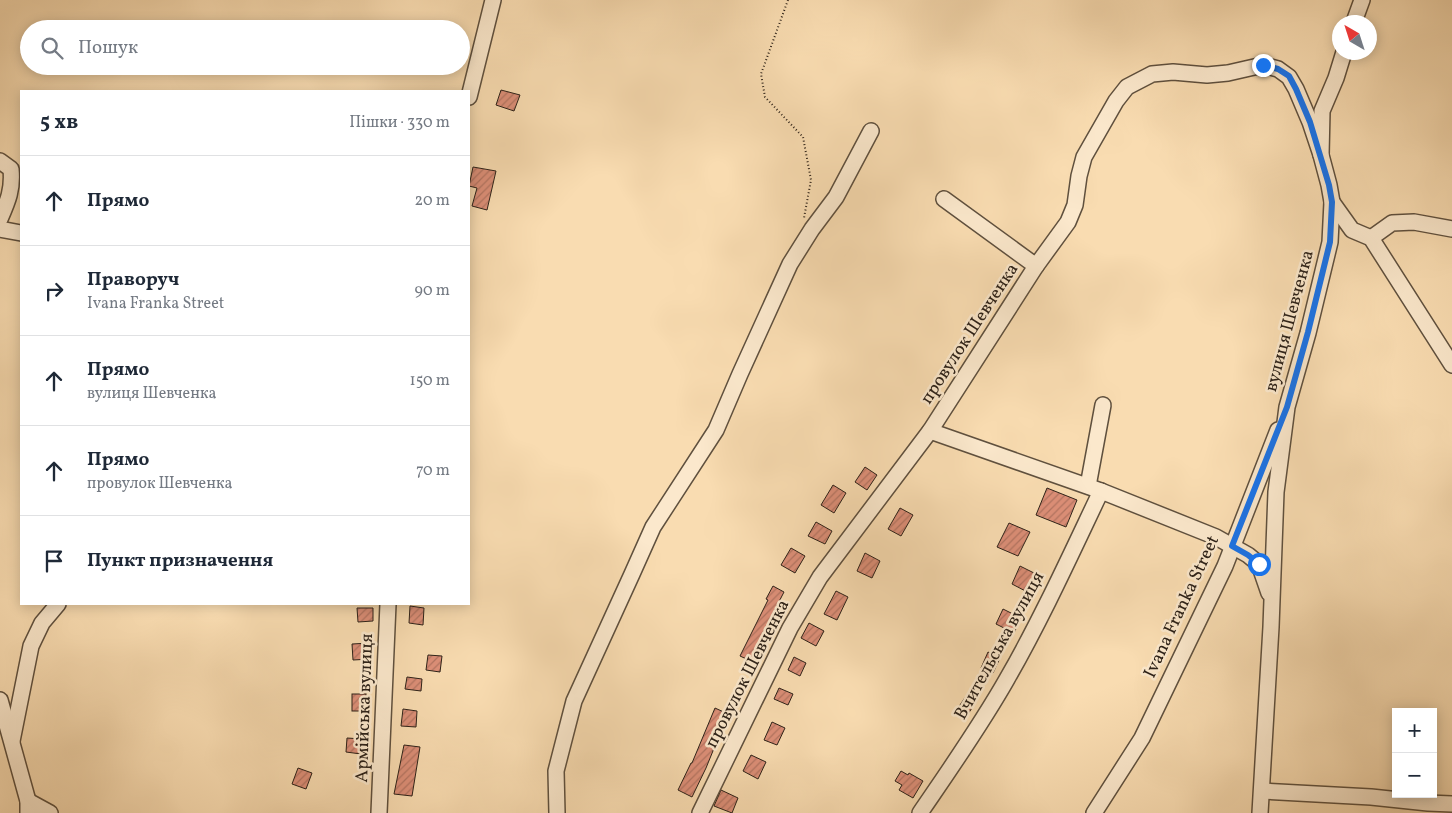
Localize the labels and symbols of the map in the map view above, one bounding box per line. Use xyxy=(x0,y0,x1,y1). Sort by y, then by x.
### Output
north arrow xyxy=(1332,15,1377,60)
route end xyxy=(1252,54,1275,77)
street label: вулиця Шевченка xyxy=(1259,247,1321,395)
street label: провулок Шевченка xyxy=(915,259,1025,409)
street label: Ivana Franka Street xyxy=(1138,532,1226,682)
route start xyxy=(1248,553,1271,576)
street label: Вчительська вулиця xyxy=(949,567,1051,725)
street label: провулок Шевченка xyxy=(700,595,796,753)
street label: Армійська вулиця xyxy=(350,633,380,783)

